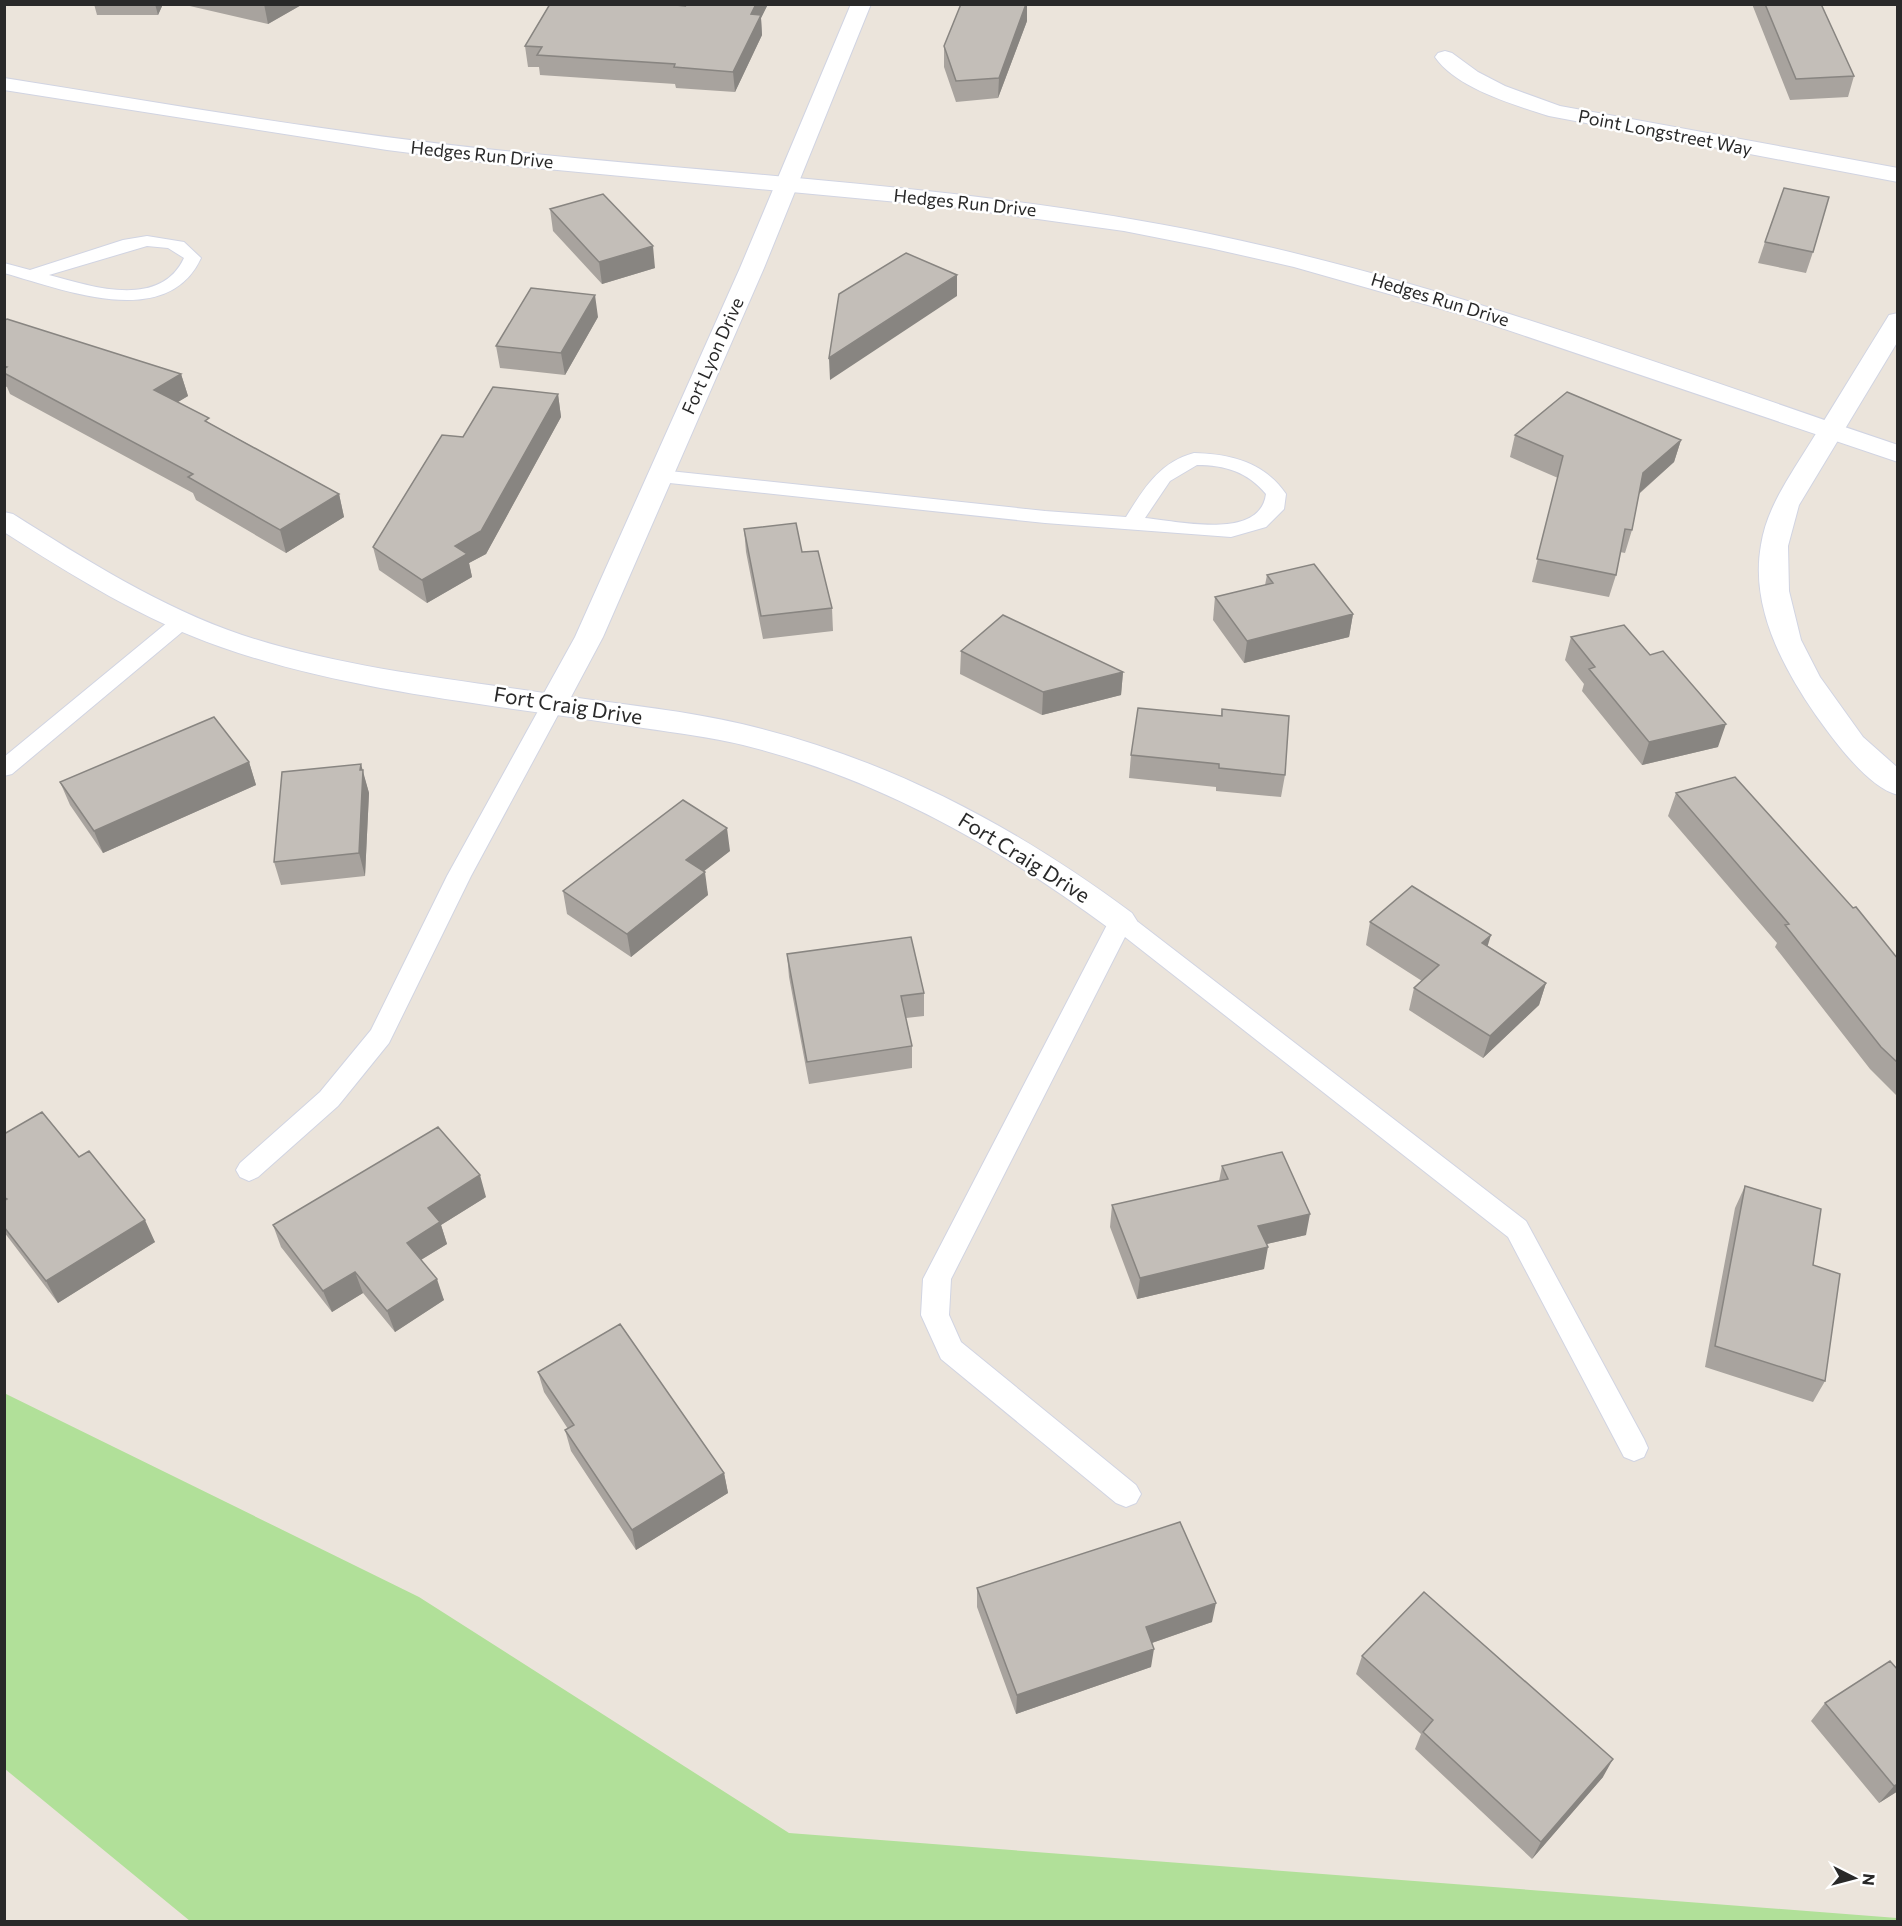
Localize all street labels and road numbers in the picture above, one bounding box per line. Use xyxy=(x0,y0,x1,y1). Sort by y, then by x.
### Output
street label: Point Longstreet Way xyxy=(1576,104,1754,160)
street label: Hedges Run Drive xyxy=(410,136,555,172)
street label: Hedges Run Drive xyxy=(893,184,1038,220)
street label: Hedges Run Drive xyxy=(1369,268,1512,331)
street label: Fort Lyon Drive xyxy=(677,294,748,417)
street label: Fort Craig Drive xyxy=(492,680,644,729)
street label: Fort Craig Drive xyxy=(954,806,1095,907)

